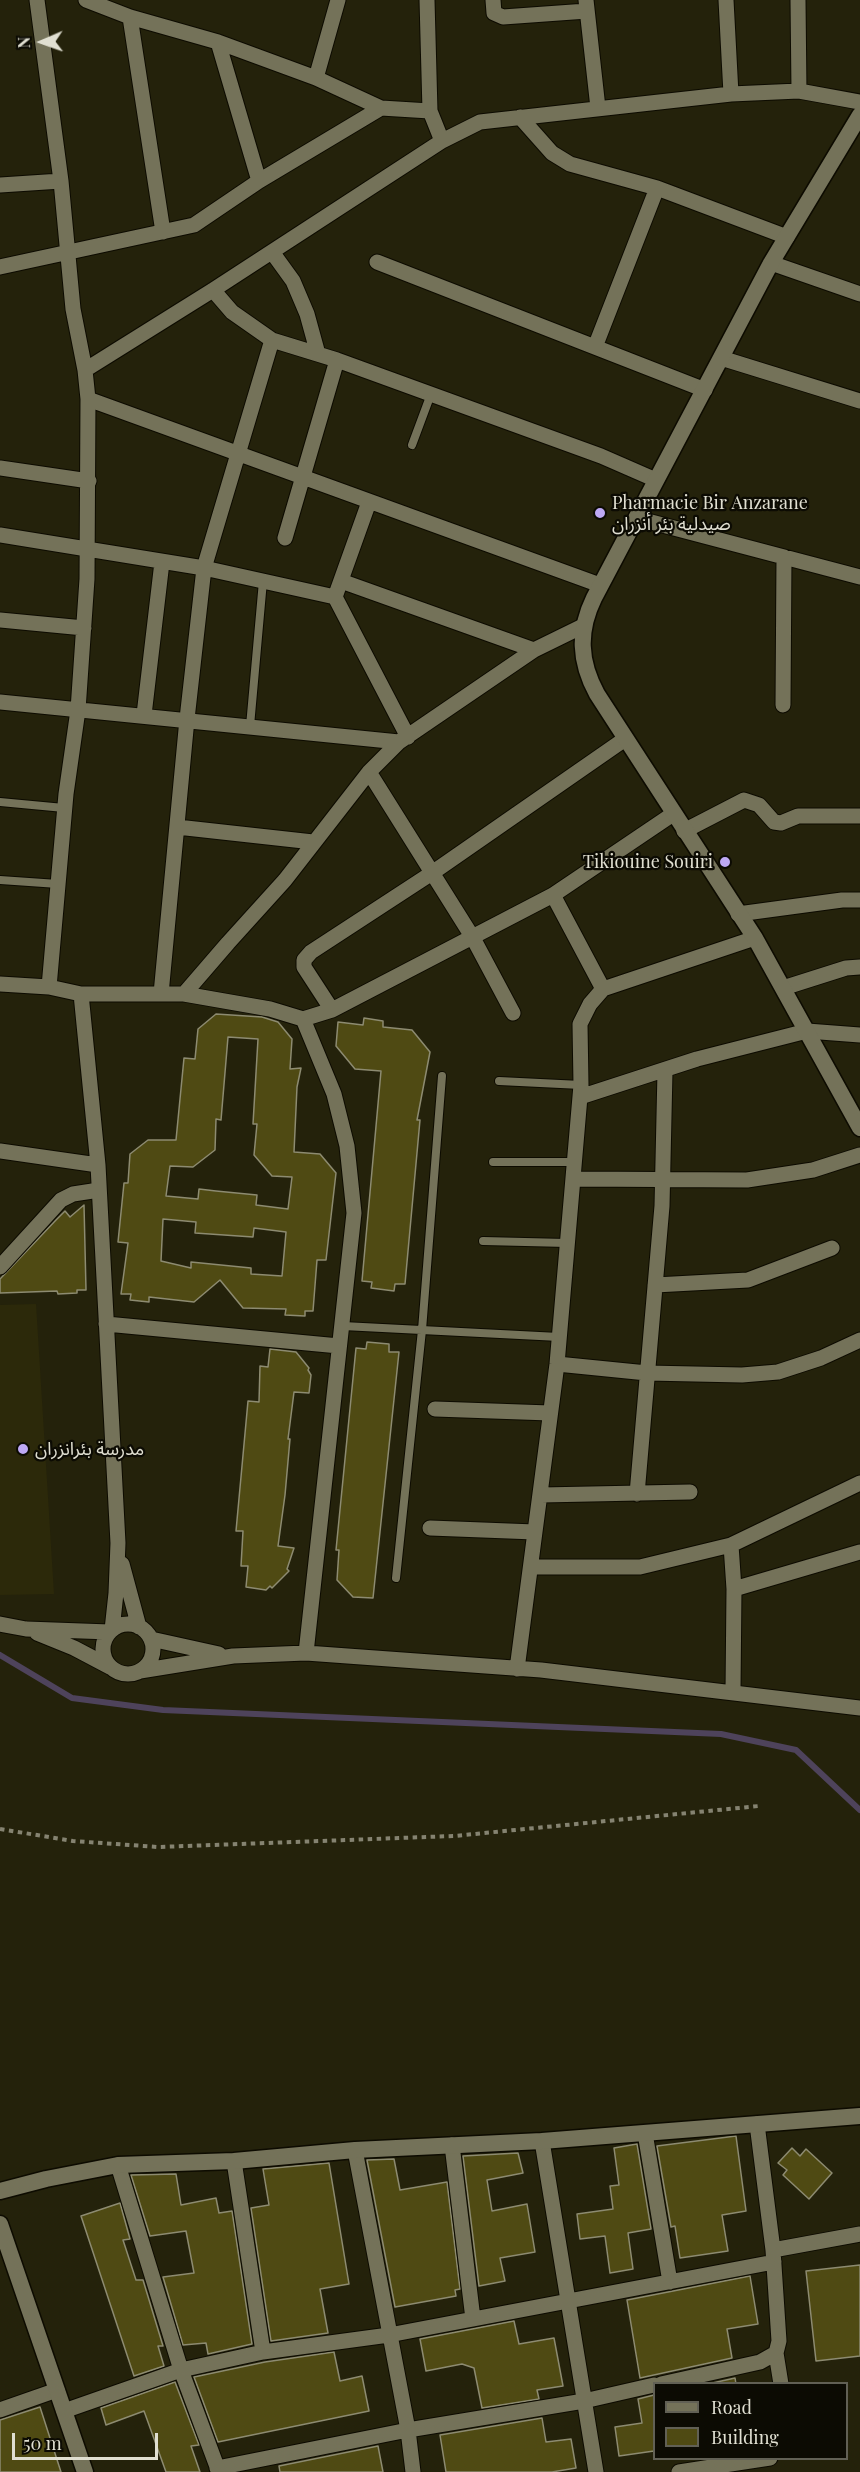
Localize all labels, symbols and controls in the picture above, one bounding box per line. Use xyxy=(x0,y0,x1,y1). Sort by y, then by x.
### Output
north arrow xyxy=(12,12,72,72)
text: N xyxy=(13,37,34,49)
place label: Pharmacie Bir Anzarane صيدلية بئر أنزران xyxy=(612,492,808,534)
marker: Pharmacie Bir Anzarane صيدلية بئر أنزران xyxy=(593,506,607,520)
place label: Tikiouine Souiri xyxy=(583,851,713,873)
marker: Tikiouine Souiri xyxy=(718,855,732,869)
place label: مدرسة بئرانزران xyxy=(35,1438,144,1460)
marker: مدرسة بئرانزران xyxy=(16,1442,30,1456)
legend xyxy=(653,2382,848,2460)
text: Road xyxy=(711,2395,752,2419)
scale bar xyxy=(15,2421,160,2459)
text: Building xyxy=(711,2425,779,2449)
text: 50 m xyxy=(23,2431,62,2455)

